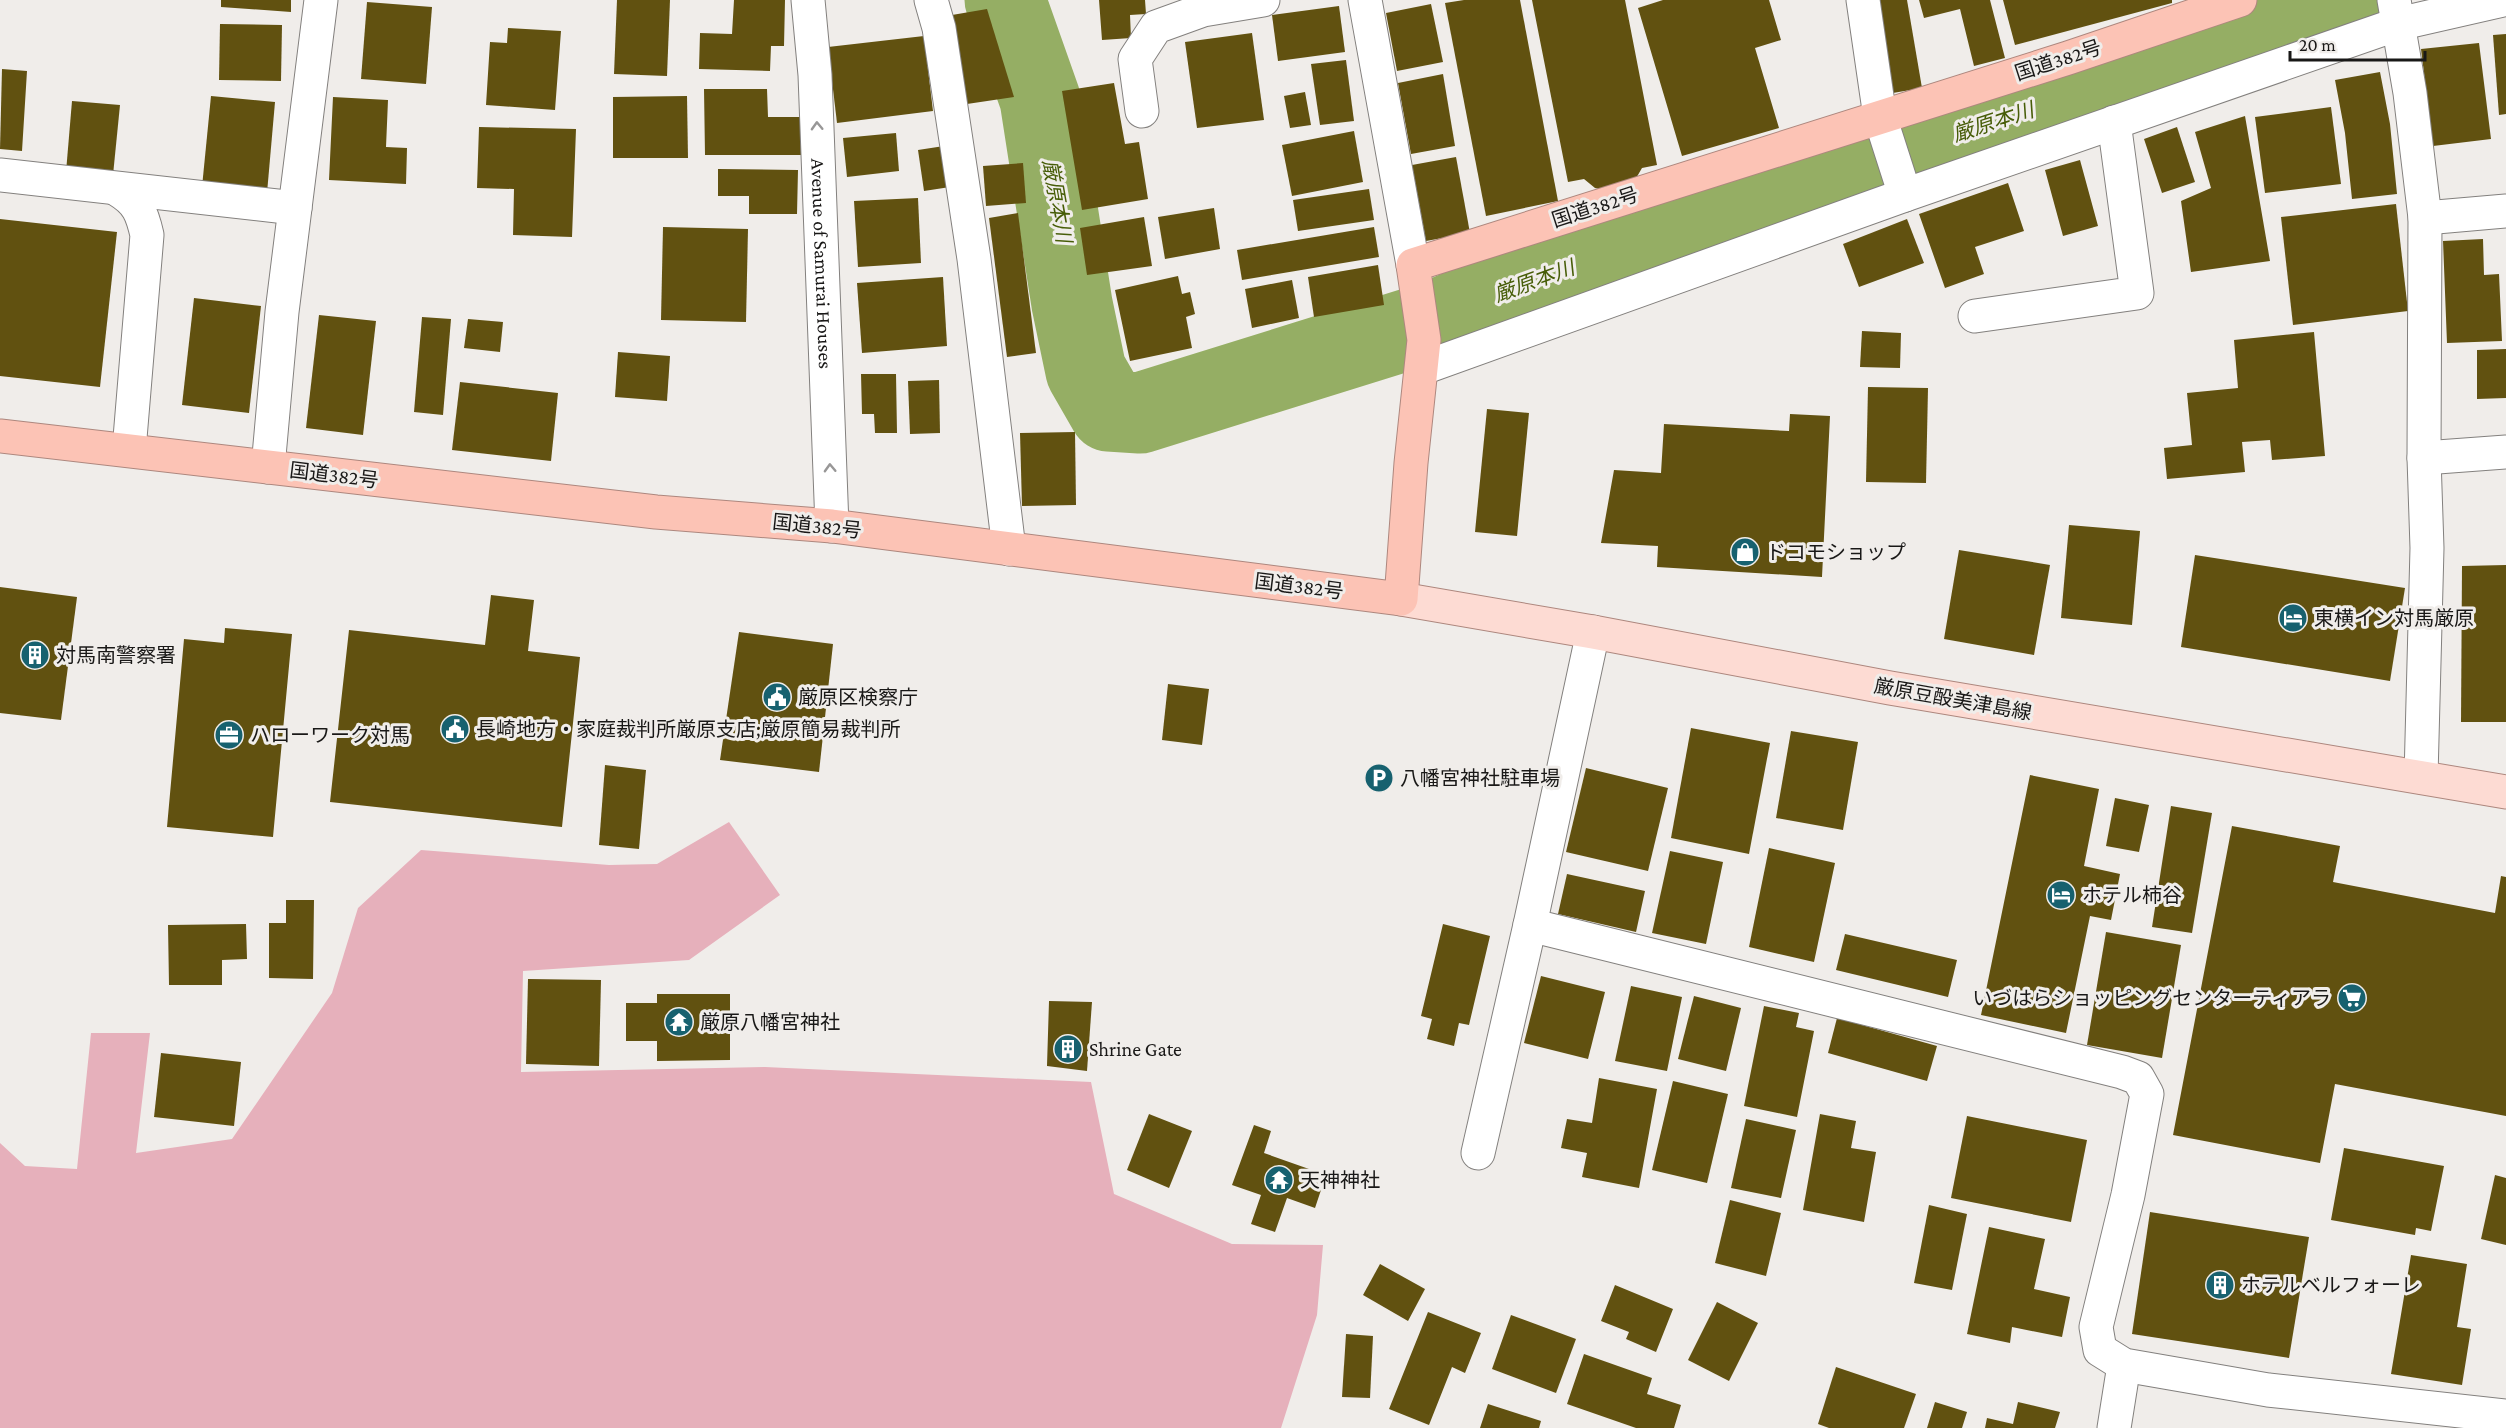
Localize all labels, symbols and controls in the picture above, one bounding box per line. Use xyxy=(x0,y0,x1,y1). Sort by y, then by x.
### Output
scale bar xyxy=(2290,24,2425,62)
text: 20 m xyxy=(2299,35,2336,55)
street label: 国道382号 xyxy=(2012,36,2104,84)
water label: 厳原本川 xyxy=(1949,97,2039,146)
one-way arrow xyxy=(810,122,823,131)
street label: Avenue of Samurai Houses xyxy=(807,158,837,369)
water label: 厳原本川 xyxy=(1038,158,1076,246)
street label: 国道382号 xyxy=(1549,183,1641,231)
water label: 厳原本川 xyxy=(1490,255,1579,307)
street label: 国道382号 xyxy=(288,459,380,491)
one-way arrow xyxy=(824,463,836,472)
street label: 国道382号 xyxy=(771,510,863,542)
shop icon: ドコモショップ xyxy=(1729,536,1761,568)
place label: ドコモショップ xyxy=(1766,541,1906,563)
street label: 国道382号 xyxy=(1253,570,1345,602)
hotel icon: 東横イン対馬厳原 xyxy=(2277,602,2309,634)
place label: 東横イン対馬厳原 xyxy=(2314,607,2474,629)
building icon: 対馬南警察署 xyxy=(19,639,51,671)
place label: 対馬南警察署 xyxy=(56,644,176,666)
street label: 厳原豆酘美津島線 xyxy=(1872,674,2034,724)
public building icon: 厳原区検察庁 xyxy=(761,681,793,713)
place label: 厳原区検察庁 xyxy=(798,686,918,708)
public building icon: 長崎地方・家庭裁判所厳原支店;厳原簡易裁判所 xyxy=(439,713,471,745)
place label: 長崎地方・家庭裁判所厳原支店;厳原簡易裁判所 xyxy=(476,718,901,740)
office icon: ハローワーク対馬 xyxy=(213,719,245,751)
place label: ハローワーク対馬 xyxy=(250,724,410,746)
parking icon: 八幡宮神社駐車場 xyxy=(1363,762,1395,794)
place label: 八幡宮神社駐車場 xyxy=(1400,767,1560,789)
hotel icon: ホテル柿谷 xyxy=(2045,879,2077,911)
place label: ホテル柿谷 xyxy=(2082,884,2182,906)
supermarket icon: いづはらショッピングセンターティアラ xyxy=(2336,982,2368,1014)
place label: いづはらショッピングセンターティアラ xyxy=(1972,987,2331,1009)
temple icon: 厳原八幡宮神社 xyxy=(663,1006,695,1038)
place label: 厳原八幡宮神社 xyxy=(700,1011,840,1033)
building icon: Shrine Gate xyxy=(1052,1033,1084,1065)
place label: Shrine Gate xyxy=(1089,1038,1182,1060)
temple icon: 天神神社 xyxy=(1263,1164,1295,1196)
place label: 天神神社 xyxy=(1300,1169,1380,1191)
building icon: ホテルベルフォーレ xyxy=(2204,1269,2236,1301)
place label: ホテルベルフォーレ xyxy=(2241,1274,2421,1296)

